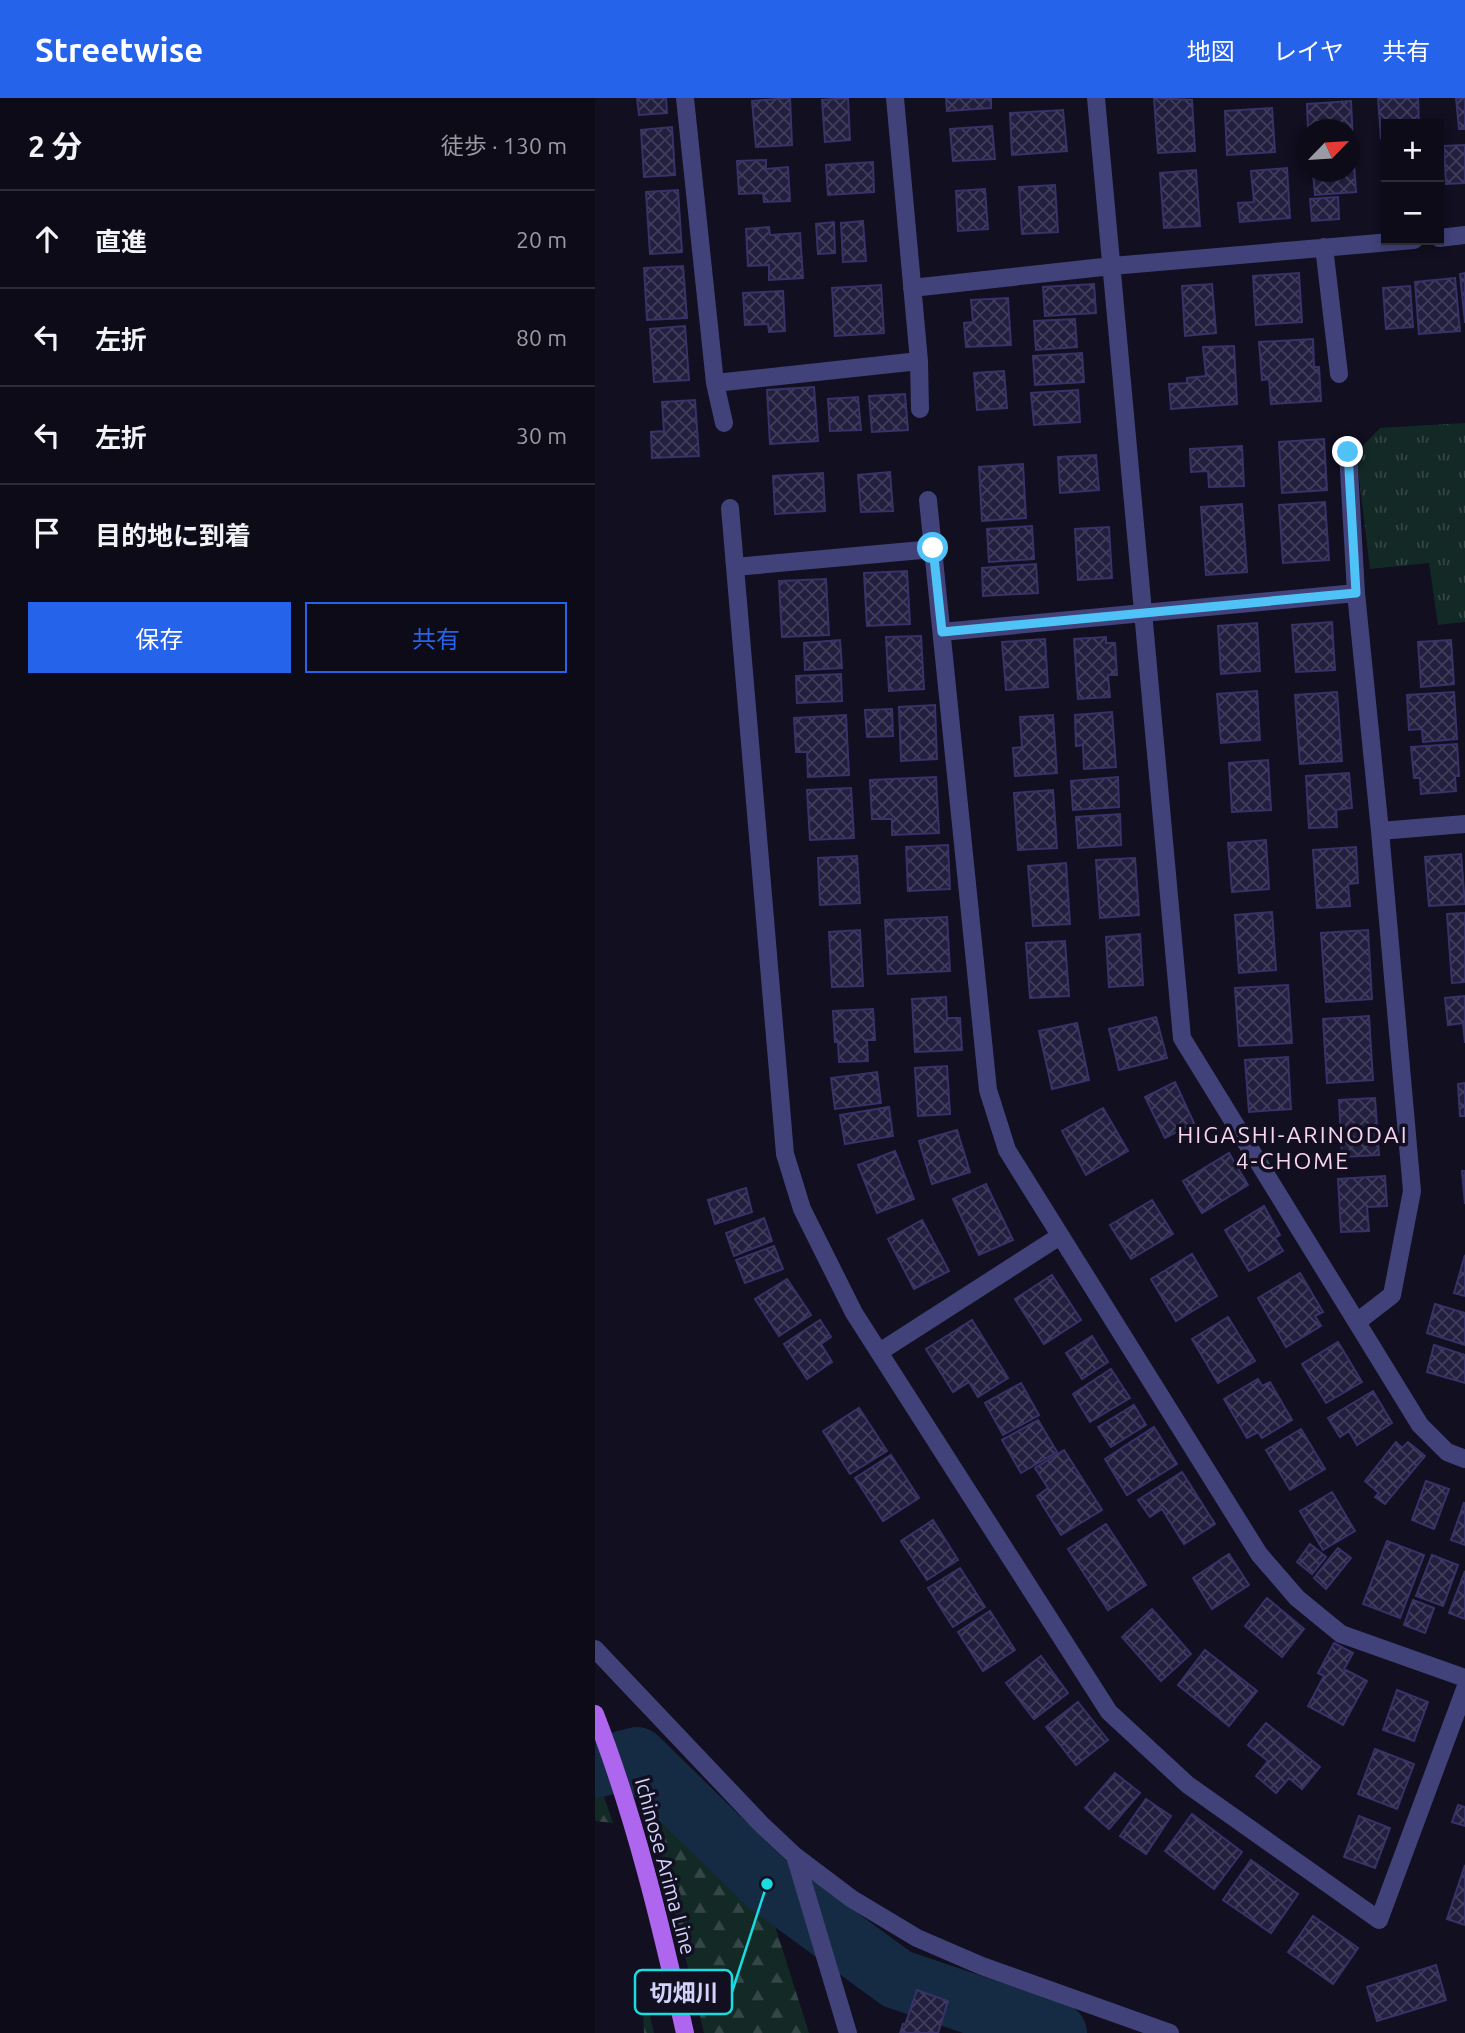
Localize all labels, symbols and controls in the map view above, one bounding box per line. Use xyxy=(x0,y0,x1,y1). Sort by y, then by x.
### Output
text: Streetwise xyxy=(35,31,203,68)
text: 地図 xyxy=(1187,38,1235,65)
text: レイヤ xyxy=(1273,38,1344,65)
text: 共有 xyxy=(1382,38,1430,65)
north arrow xyxy=(1297,119,1360,182)
map controls xyxy=(1381,119,1444,245)
button: + xyxy=(1381,119,1444,182)
text: 2 分 xyxy=(28,129,82,163)
text: 徒歩 · 130 m xyxy=(441,133,567,158)
button: − xyxy=(1381,182,1444,245)
icon: ahead xyxy=(28,220,66,258)
text: 直進 xyxy=(95,227,147,256)
text: 20 m xyxy=(516,227,567,252)
icon: left xyxy=(28,318,66,356)
text: 左折 xyxy=(95,325,147,354)
text: 80 m xyxy=(516,325,567,350)
icon: left xyxy=(28,416,66,454)
text: 左折 xyxy=(95,423,147,452)
text: 30 m xyxy=(516,423,567,448)
route end xyxy=(1332,436,1363,467)
icon: arrive xyxy=(28,514,66,552)
text: 目的地に到着 xyxy=(95,521,251,550)
route start xyxy=(917,532,948,563)
button: 保存 xyxy=(28,602,291,673)
button: 共有 xyxy=(305,602,567,673)
district label: HIGASHI-ARINODAI 4-CHOME xyxy=(1177,1122,1409,1173)
street label: Ichinose Arima Line xyxy=(631,1775,701,1957)
callout: 切畑川 xyxy=(635,1970,732,2014)
text: 切畑川 xyxy=(650,1980,719,2005)

